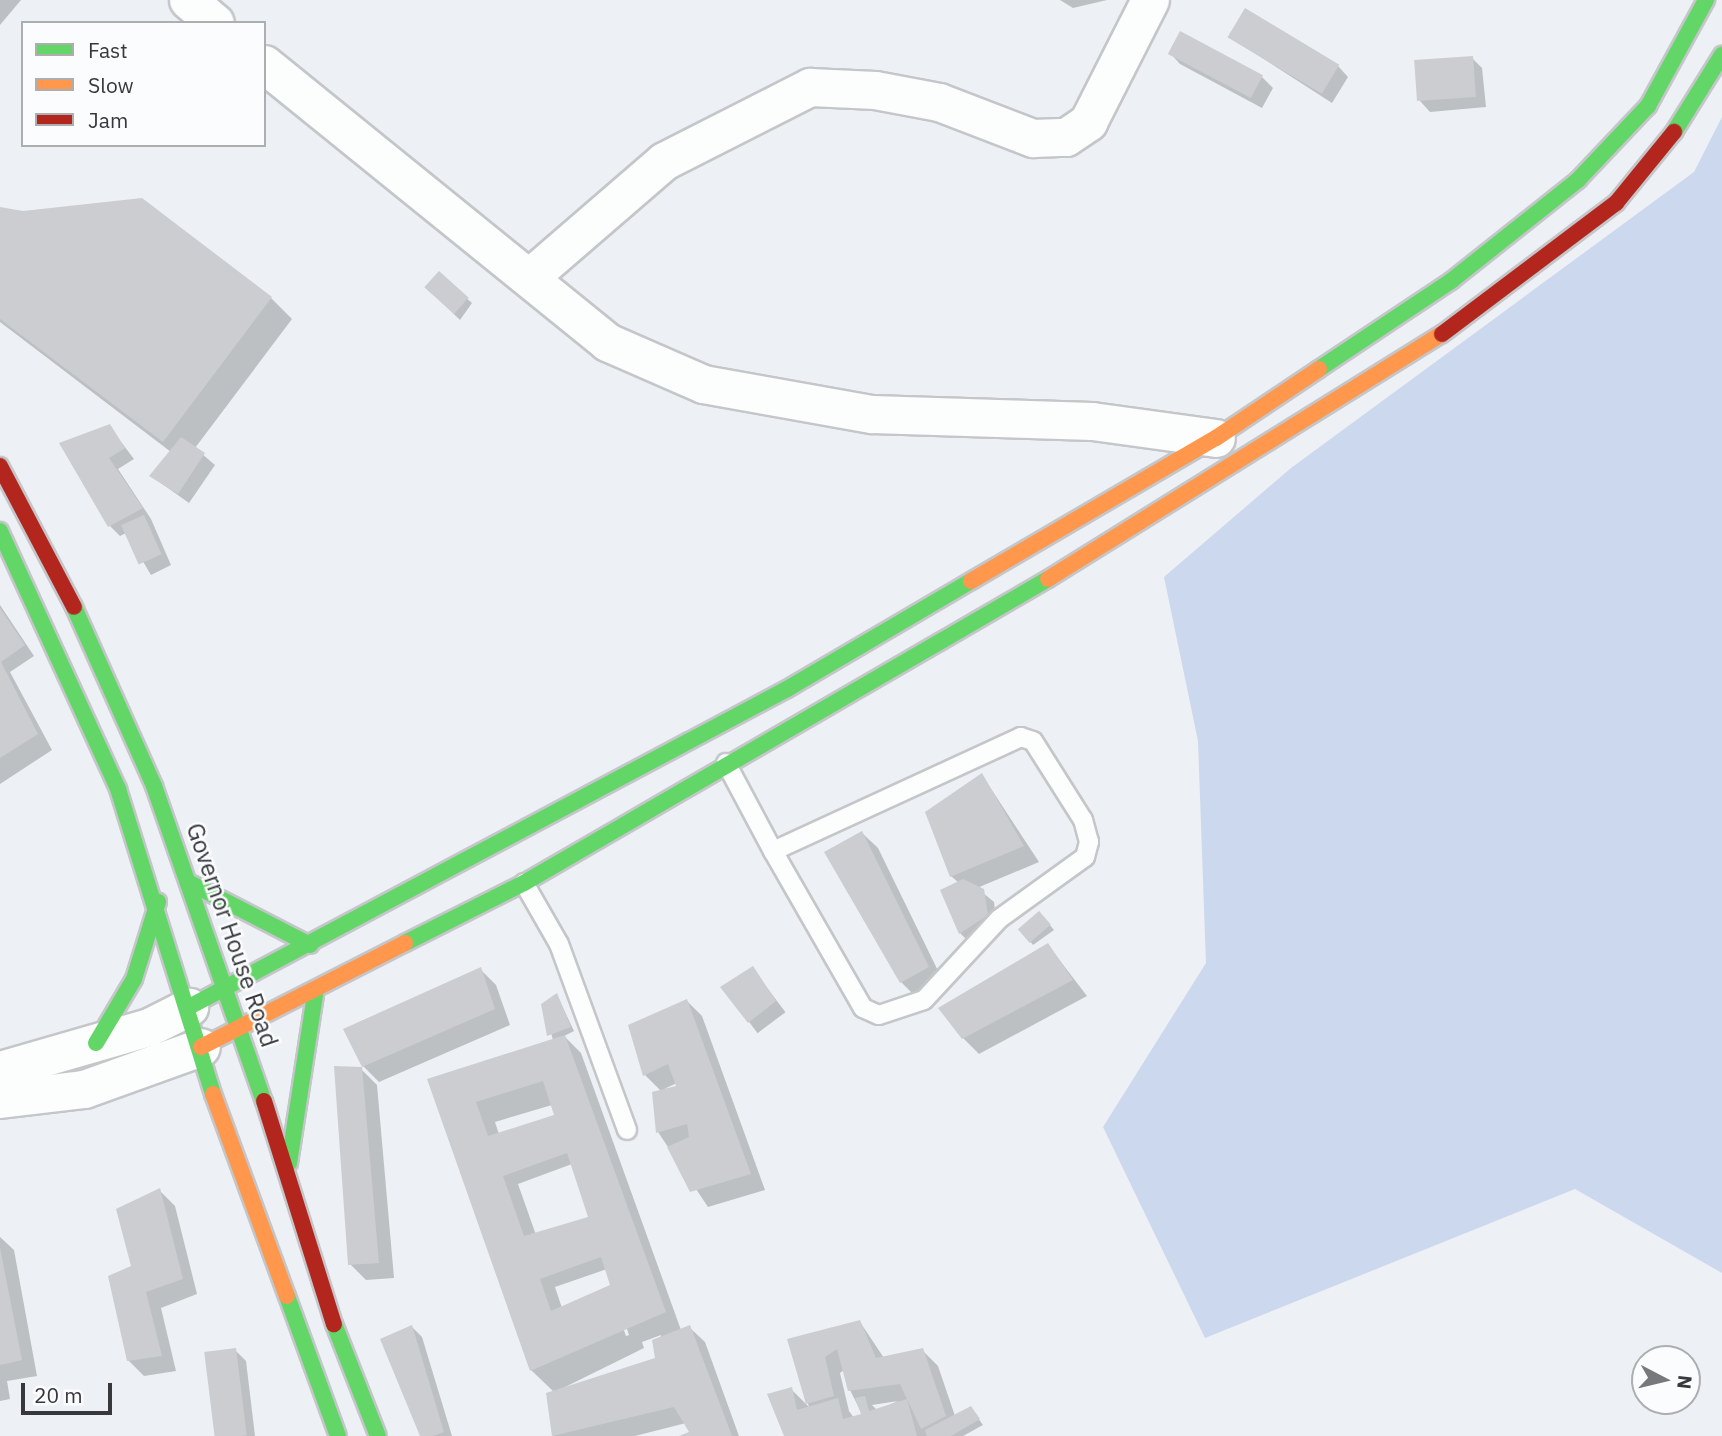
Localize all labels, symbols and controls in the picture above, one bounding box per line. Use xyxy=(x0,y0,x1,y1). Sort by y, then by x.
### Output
legend xyxy=(21,21,266,147)
text: Fast xyxy=(88,36,128,64)
text: Slow xyxy=(88,71,134,99)
text: Jam xyxy=(88,106,128,134)
street label: Governor House Road xyxy=(180,819,284,1051)
north arrow xyxy=(1631,1345,1701,1415)
scale bar xyxy=(24,1370,116,1414)
text: N xyxy=(1672,1374,1698,1391)
text: 20 m xyxy=(34,1381,83,1409)

